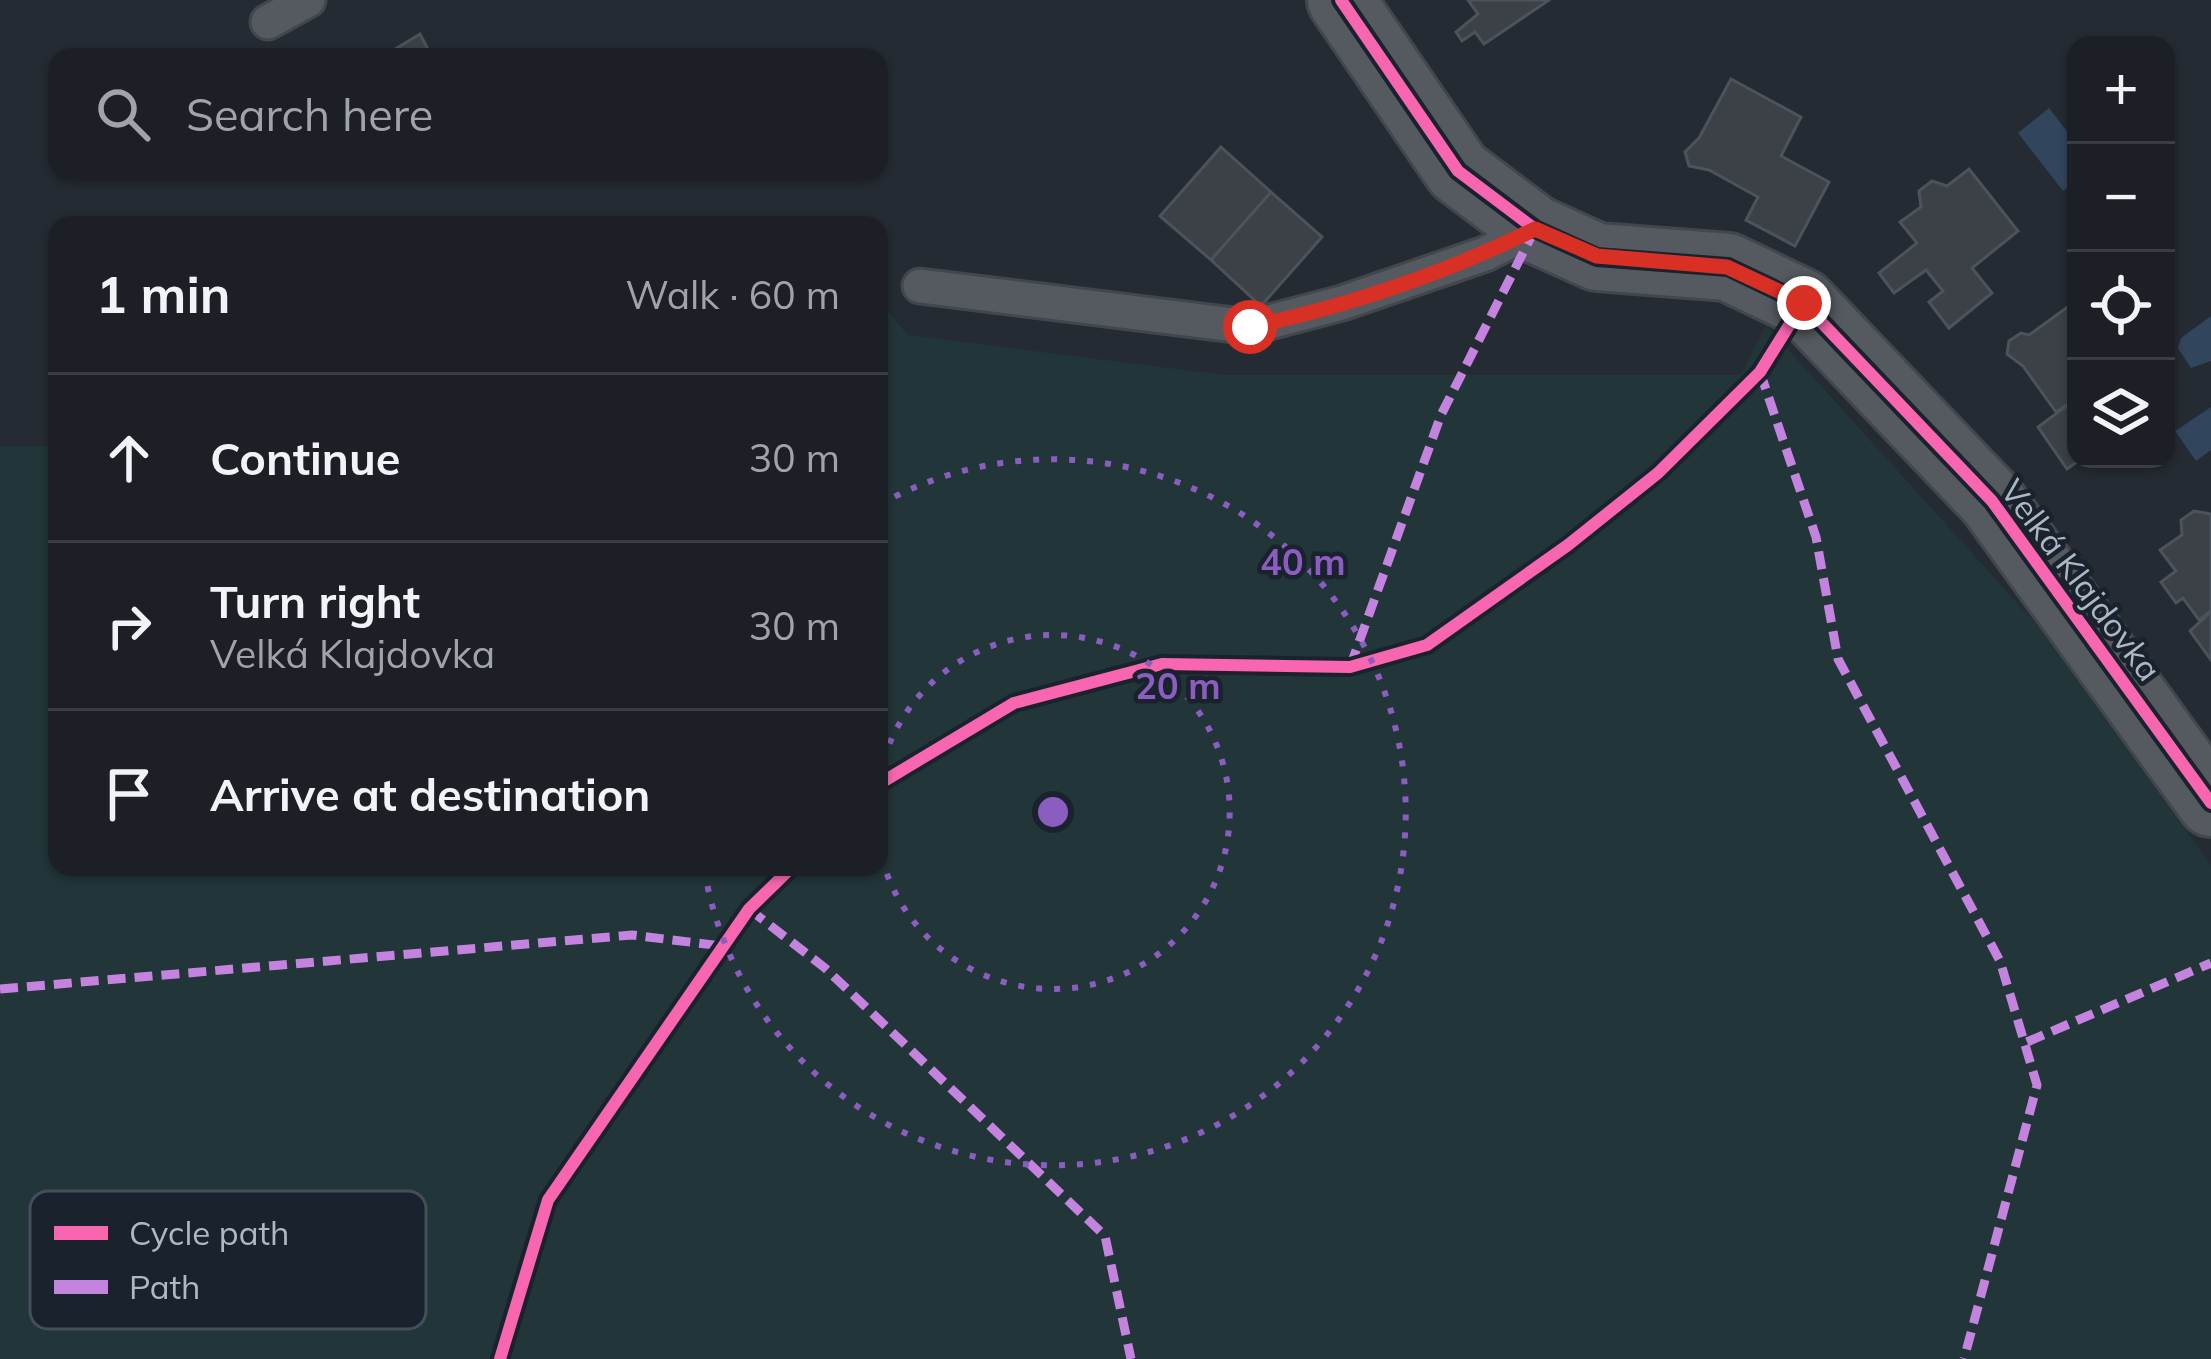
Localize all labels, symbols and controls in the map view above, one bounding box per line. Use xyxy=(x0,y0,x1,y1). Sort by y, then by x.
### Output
map controls xyxy=(2067,36,2175,468)
button: + xyxy=(2067,36,2175,144)
search box xyxy=(48,48,888,180)
icon: search xyxy=(90,81,156,147)
text: Search here xyxy=(186,86,433,142)
button: − xyxy=(2067,144,2175,252)
button: locate xyxy=(2067,252,2175,360)
text: 1 min xyxy=(96,262,231,326)
text: Walk · 60 m xyxy=(626,270,840,319)
route end xyxy=(1777,276,1831,330)
route start xyxy=(1223,300,1277,354)
button: layers xyxy=(2067,360,2175,468)
icon: ahead xyxy=(96,425,162,491)
text: Continue xyxy=(210,430,400,486)
text: 30 m xyxy=(749,433,840,482)
street label: Velká Klajdovka xyxy=(1992,471,2170,688)
text: 40 m xyxy=(1260,539,1346,584)
text: Turn right xyxy=(210,573,420,629)
icon: right xyxy=(96,593,162,659)
text: 30 m xyxy=(749,601,840,650)
text: Velká Klajdovka xyxy=(210,629,495,678)
text: 20 m xyxy=(1135,663,1221,708)
icon: arrive xyxy=(96,761,162,827)
text: Arrive at destination xyxy=(210,766,650,822)
centre of rings xyxy=(1032,791,1074,833)
legend xyxy=(30,1191,426,1329)
text: Cycle path xyxy=(129,1212,289,1253)
text: Path xyxy=(129,1266,200,1307)

